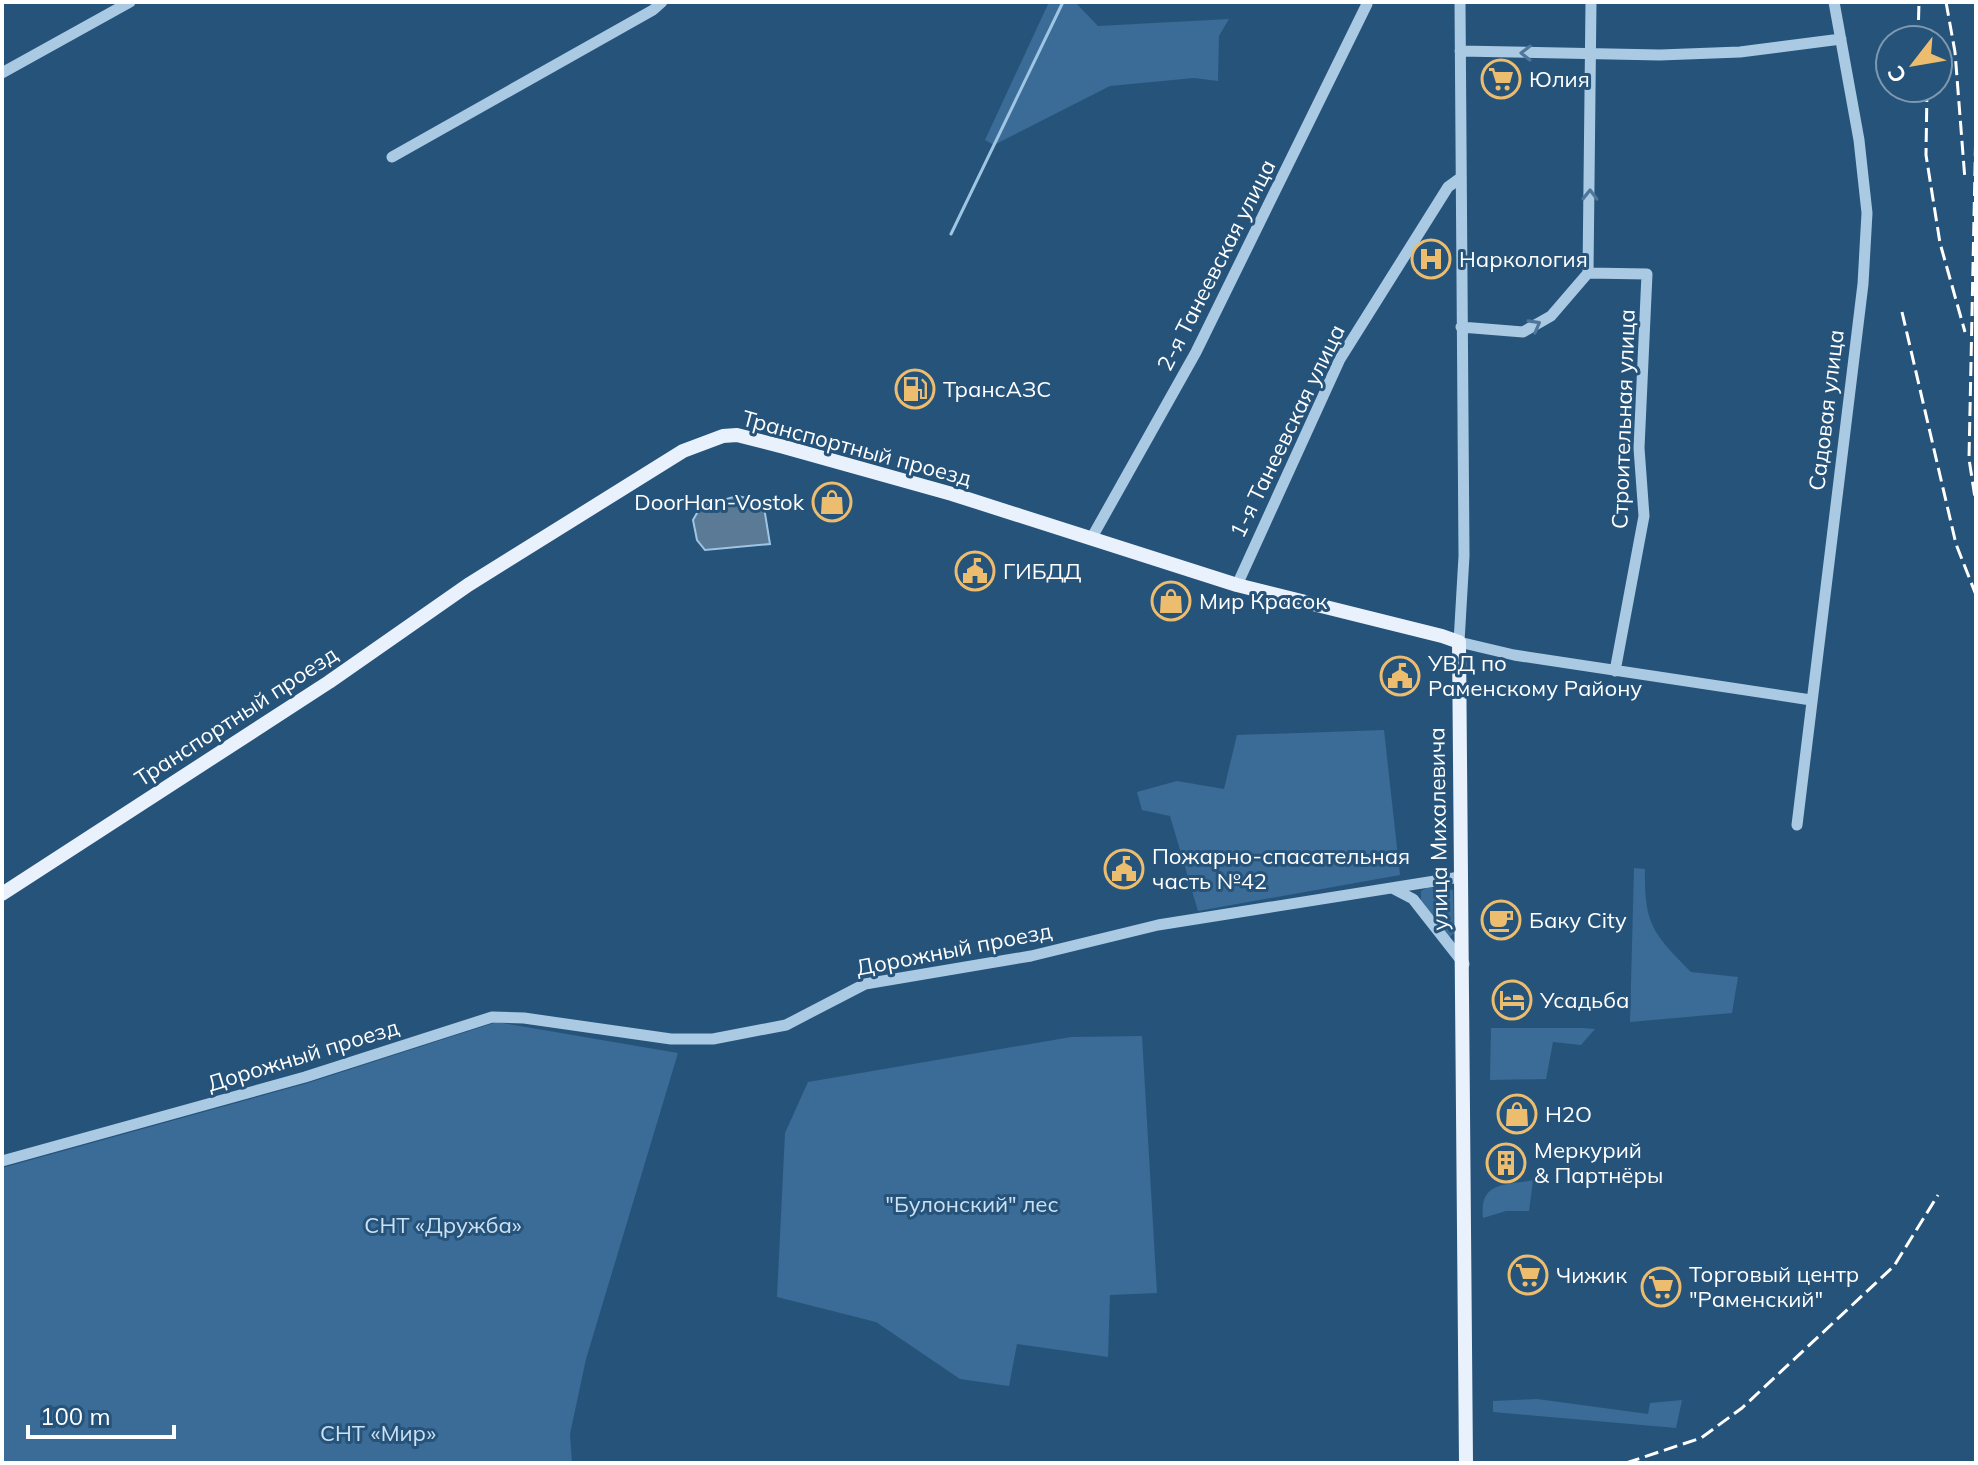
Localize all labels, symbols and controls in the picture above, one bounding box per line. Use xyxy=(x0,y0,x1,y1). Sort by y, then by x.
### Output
north arrow xyxy=(1874,24,1954,104)
one-way arrow xyxy=(1519,44,1532,61)
supermarket icon: Юлия xyxy=(1480,58,1522,100)
text: С xyxy=(1881,61,1913,88)
place label: Юлия xyxy=(1529,65,1590,93)
street label: 2-я Танеевская улица xyxy=(1151,155,1281,375)
one-way arrow xyxy=(1581,188,1598,201)
hospital icon: Наркология xyxy=(1410,238,1452,280)
place label: Наркология xyxy=(1459,245,1588,273)
street label: Строительная улица xyxy=(1605,309,1641,529)
one-way arrow xyxy=(1526,319,1541,335)
street label: 1-я Танеевская улица xyxy=(1223,320,1351,542)
street label: Садовая улица xyxy=(1802,328,1850,492)
fuel station icon: ТрансАЗС xyxy=(894,368,936,410)
place label: ТрансАЗС xyxy=(943,375,1051,403)
street label: Транспортный проезд xyxy=(739,404,975,492)
shop icon: DoorHan-Vostok xyxy=(811,481,853,523)
place label: DoorHan-Vostok xyxy=(634,488,805,516)
public building icon: ГИБДД xyxy=(954,550,996,592)
place label: ГИБДД xyxy=(1003,557,1082,585)
shop icon: Мир Красок xyxy=(1150,580,1192,622)
place label: Мир Красок xyxy=(1199,587,1327,615)
street label: Транспортный проезд xyxy=(129,640,343,792)
place label: УВД по Раменскому Району xyxy=(1427,649,1642,702)
public building icon: УВД по Раменскому Району xyxy=(1379,655,1421,697)
street label: улица Михалевича xyxy=(1422,727,1454,931)
place label: Пожарно-спасательная часть №42 xyxy=(1152,842,1410,895)
public building icon: Пожарно-спасательная часть №42 xyxy=(1103,848,1145,890)
cafe icon: Баку City xyxy=(1480,899,1522,941)
place label: Баку City xyxy=(1529,906,1627,934)
street label: Дорожный проезд xyxy=(854,916,1054,982)
hotel icon: Усадьба xyxy=(1491,979,1533,1021)
place label: Усадьба xyxy=(1539,986,1629,1014)
street label: Дорожный проезд xyxy=(204,1013,402,1097)
shop icon: H2O xyxy=(1496,1093,1538,1135)
place label: H2O xyxy=(1545,1100,1592,1128)
place label: Меркурий & Партнёры xyxy=(1534,1136,1663,1189)
building icon: Меркурий & Партнёры xyxy=(1485,1142,1527,1184)
park label: "Булонский" лес xyxy=(885,1190,1059,1218)
park label: СНТ «Дружба» xyxy=(364,1211,522,1239)
supermarket icon: Чижик xyxy=(1507,1254,1549,1296)
place label: Торговый центр "Раменский" xyxy=(1689,1260,1859,1313)
place label: Чижик xyxy=(1556,1261,1627,1289)
supermarket icon: Торговый центр "Раменский" xyxy=(1640,1266,1682,1308)
scale bar xyxy=(28,1389,174,1439)
text: 100 m xyxy=(40,1401,111,1431)
park label: СНТ «Мир» xyxy=(320,1419,436,1447)

